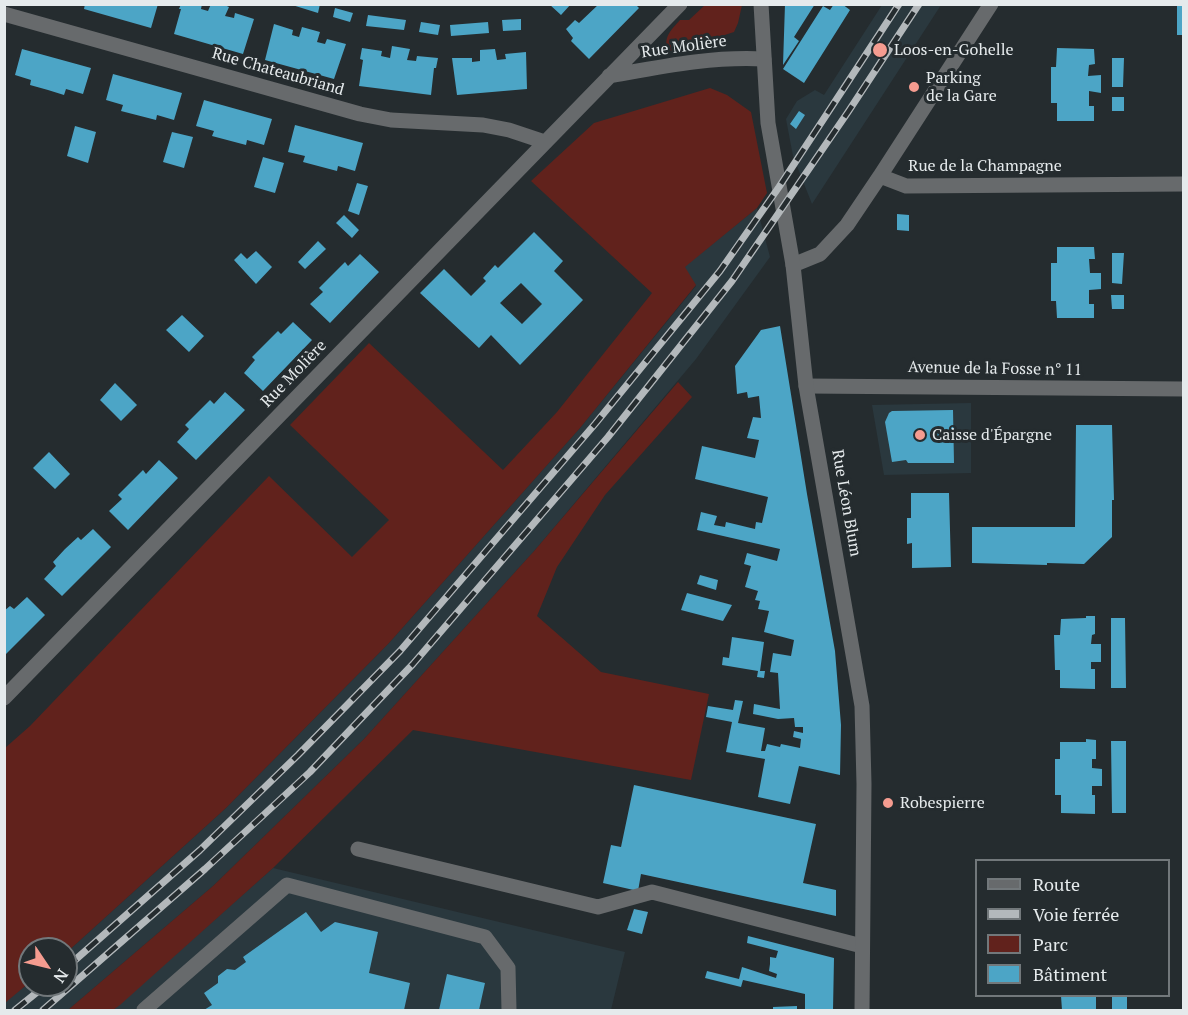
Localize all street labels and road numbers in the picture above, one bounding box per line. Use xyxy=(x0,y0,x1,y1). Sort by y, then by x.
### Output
street label: Rue Molière xyxy=(640,32,728,62)
street label: Rue Chateaubriand xyxy=(210,44,346,100)
street label: Rue de la Champagne xyxy=(908,156,1062,176)
street label: Rue Molière xyxy=(257,336,331,412)
street label: Avenue de la Fosse n° 11 xyxy=(908,358,1082,380)
street label: Rue Léon Blum xyxy=(827,448,865,558)

